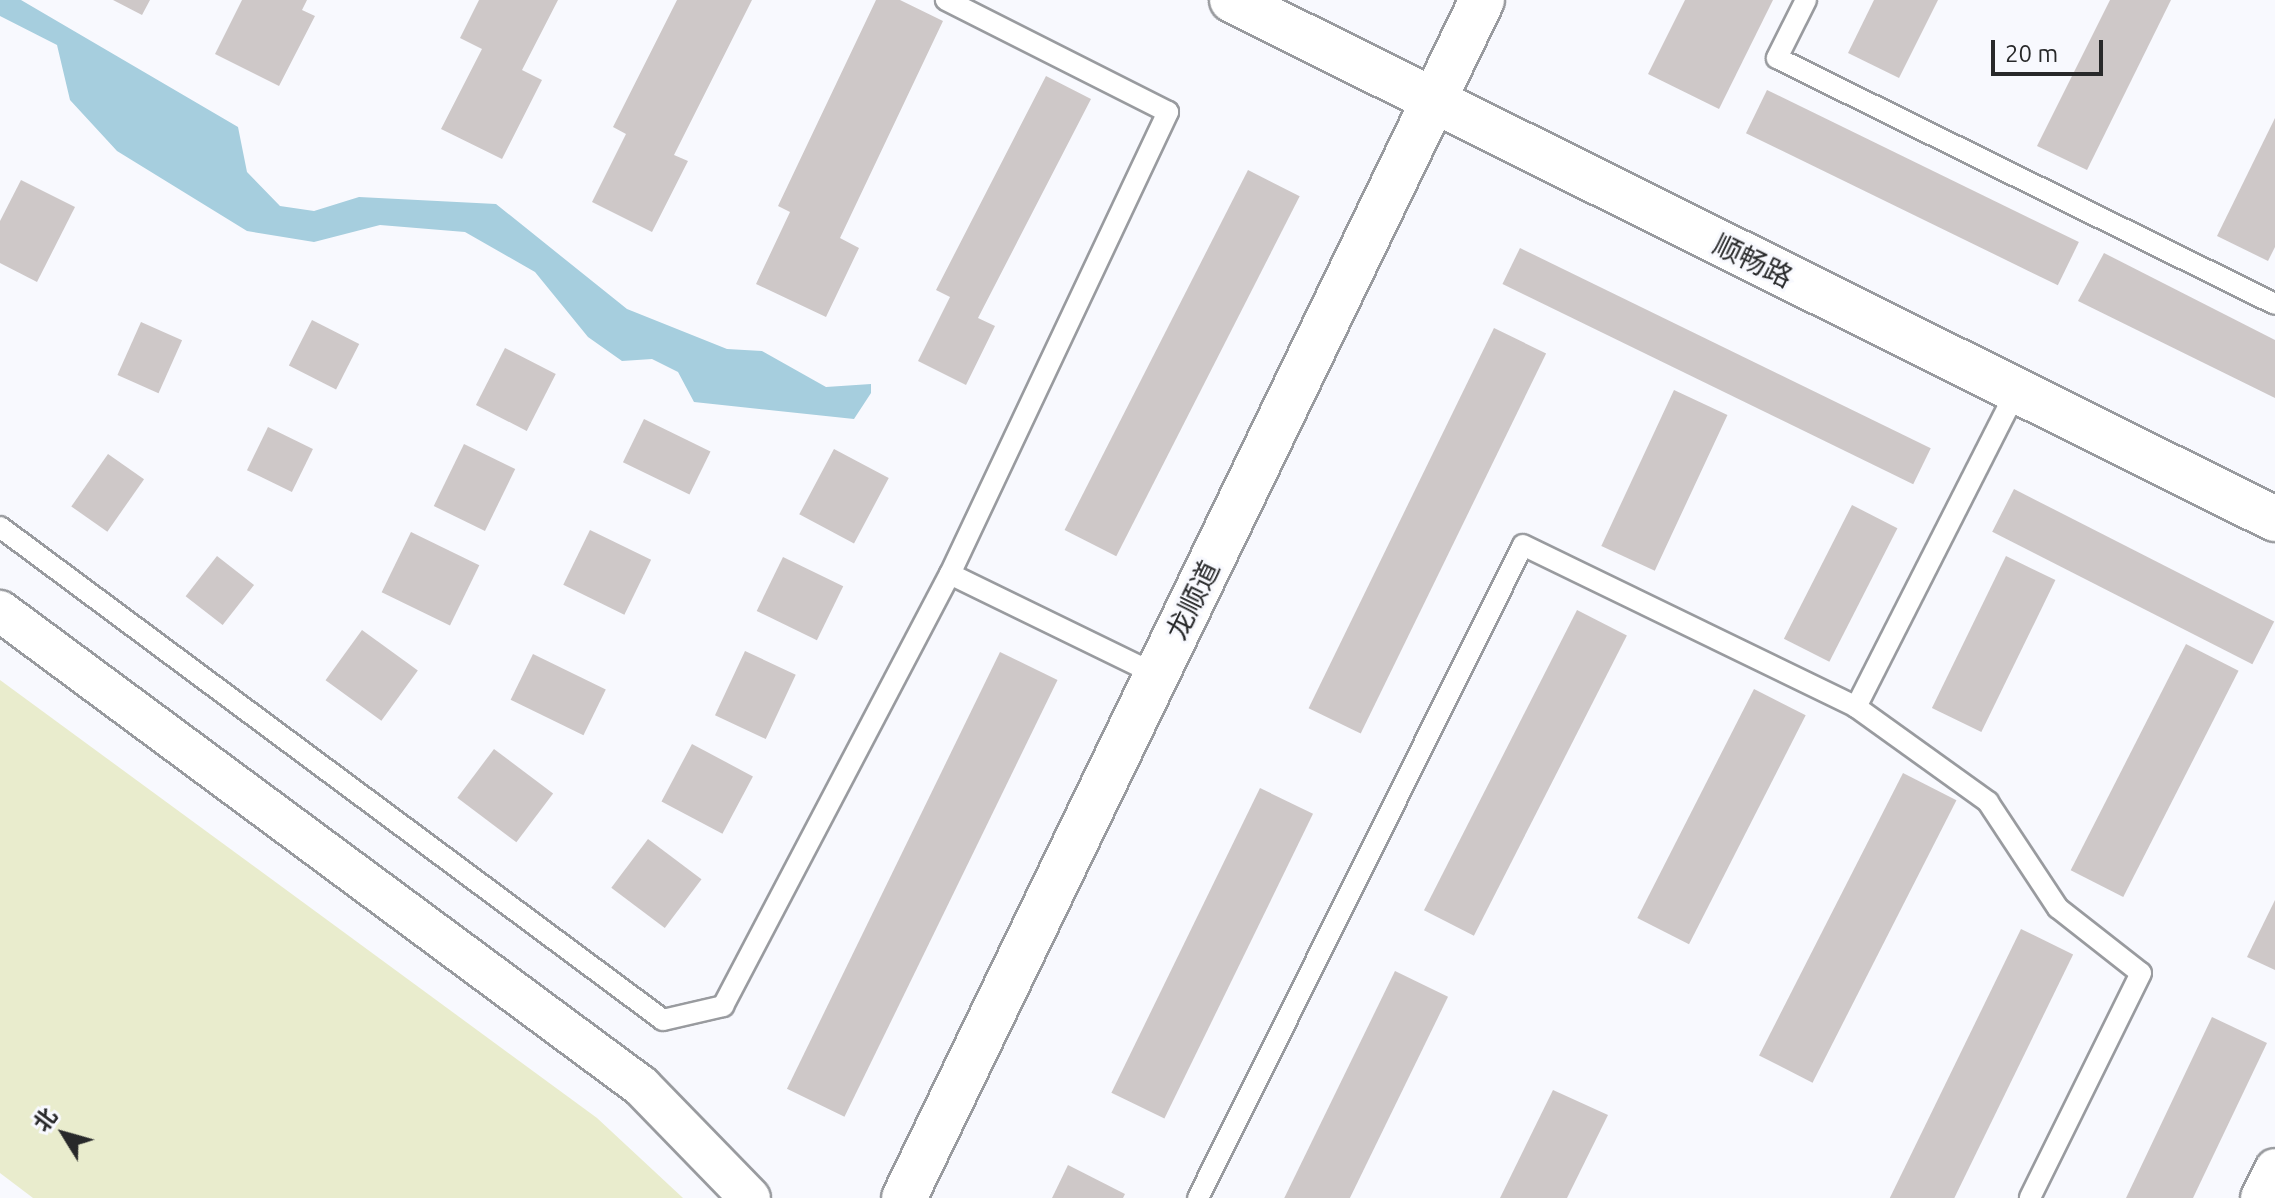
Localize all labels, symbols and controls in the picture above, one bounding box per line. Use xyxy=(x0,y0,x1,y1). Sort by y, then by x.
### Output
scale bar xyxy=(1995,24,2107,74)
text: 20 m xyxy=(2005,40,2058,67)
street label: 顺畅路 xyxy=(1708,227,1798,295)
street label: 龙顺道 xyxy=(1159,555,1227,645)
north arrow xyxy=(24,1094,104,1174)
text: 北 xyxy=(28,1103,61,1136)

